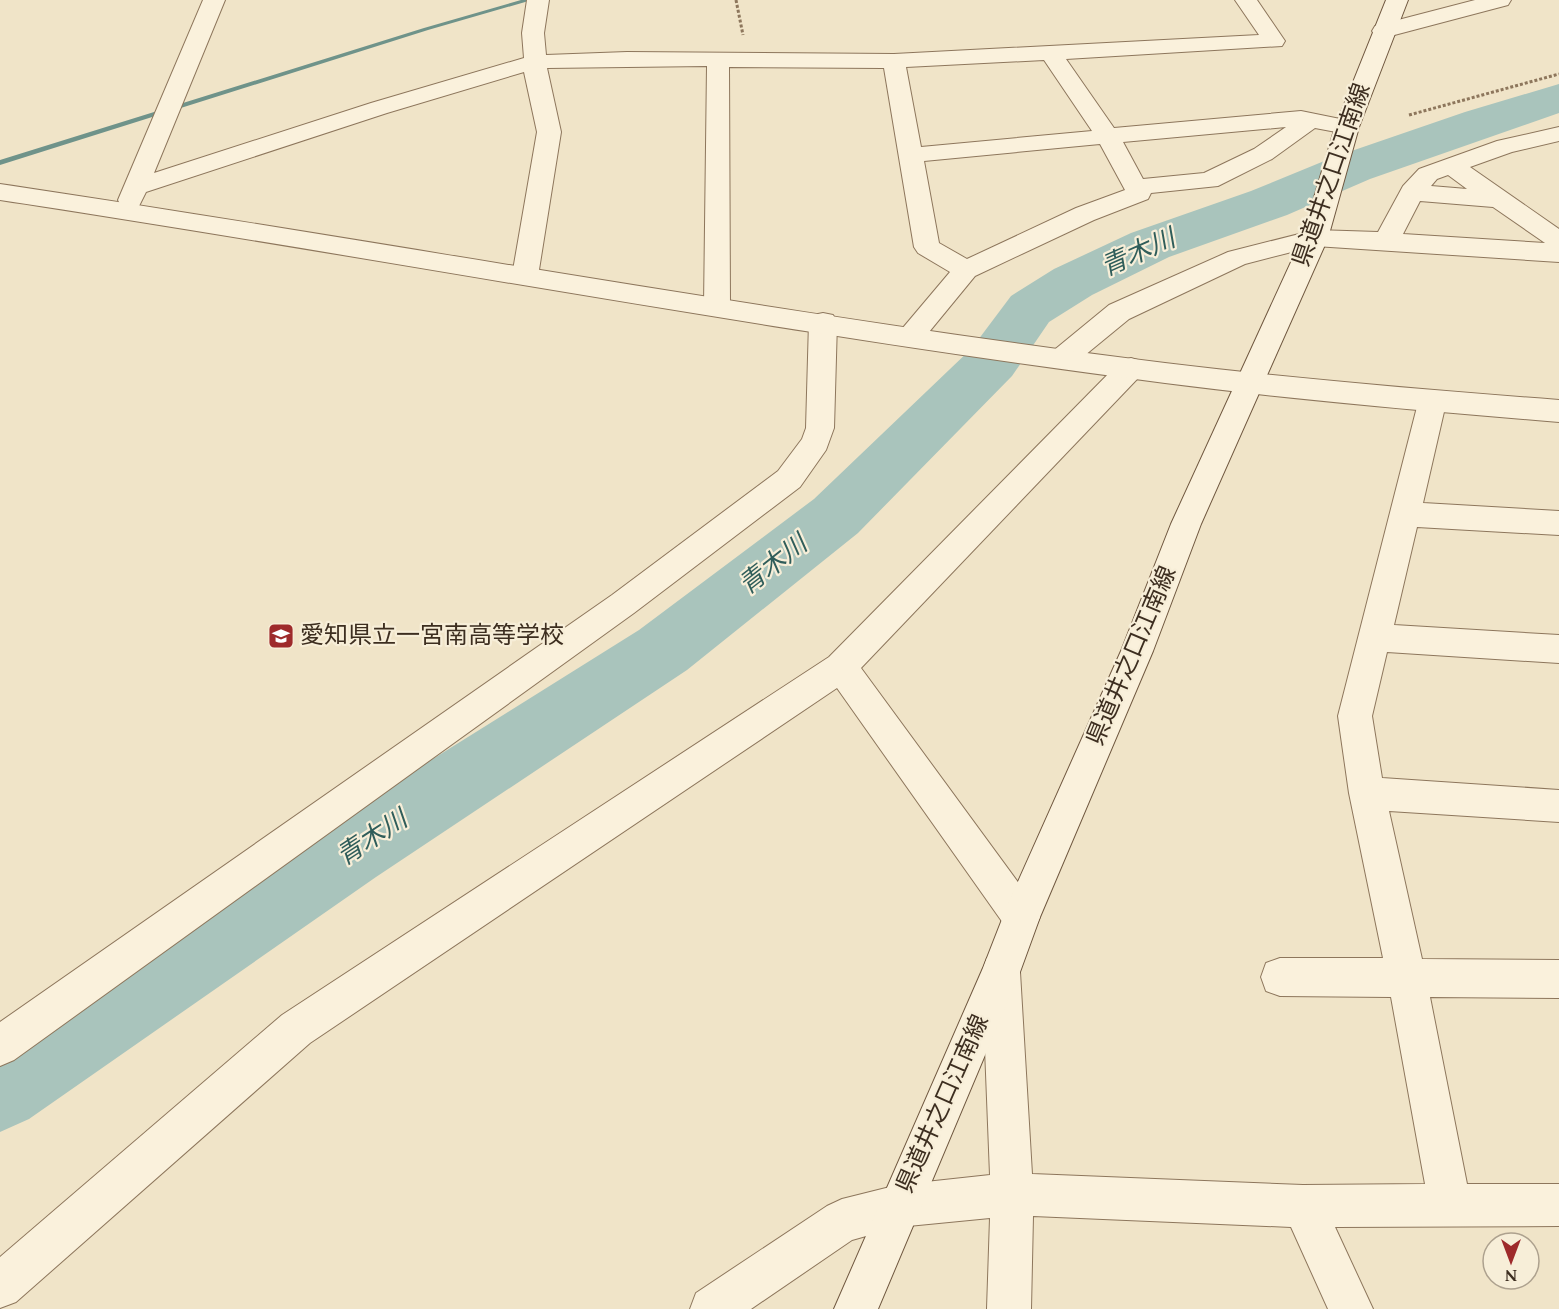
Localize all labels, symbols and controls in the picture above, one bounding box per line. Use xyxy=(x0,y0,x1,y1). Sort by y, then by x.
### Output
street label: 県道井之口江南線 xyxy=(1284,78,1380,272)
water label: 青木川 xyxy=(1094,218,1184,287)
water label: 青木川 xyxy=(730,523,818,605)
street label: 県道井之口江南線 xyxy=(1078,561,1186,751)
place label: 愛知県立一宮南高等学校 xyxy=(300,618,564,654)
school or university icon: 愛知県立一宮南高等学校 xyxy=(266,621,296,651)
water label: 青木川 xyxy=(328,798,418,876)
street label: 県道井之口江南線 xyxy=(888,1009,998,1199)
north arrow xyxy=(1481,1231,1541,1291)
text: N xyxy=(1504,1263,1518,1287)

